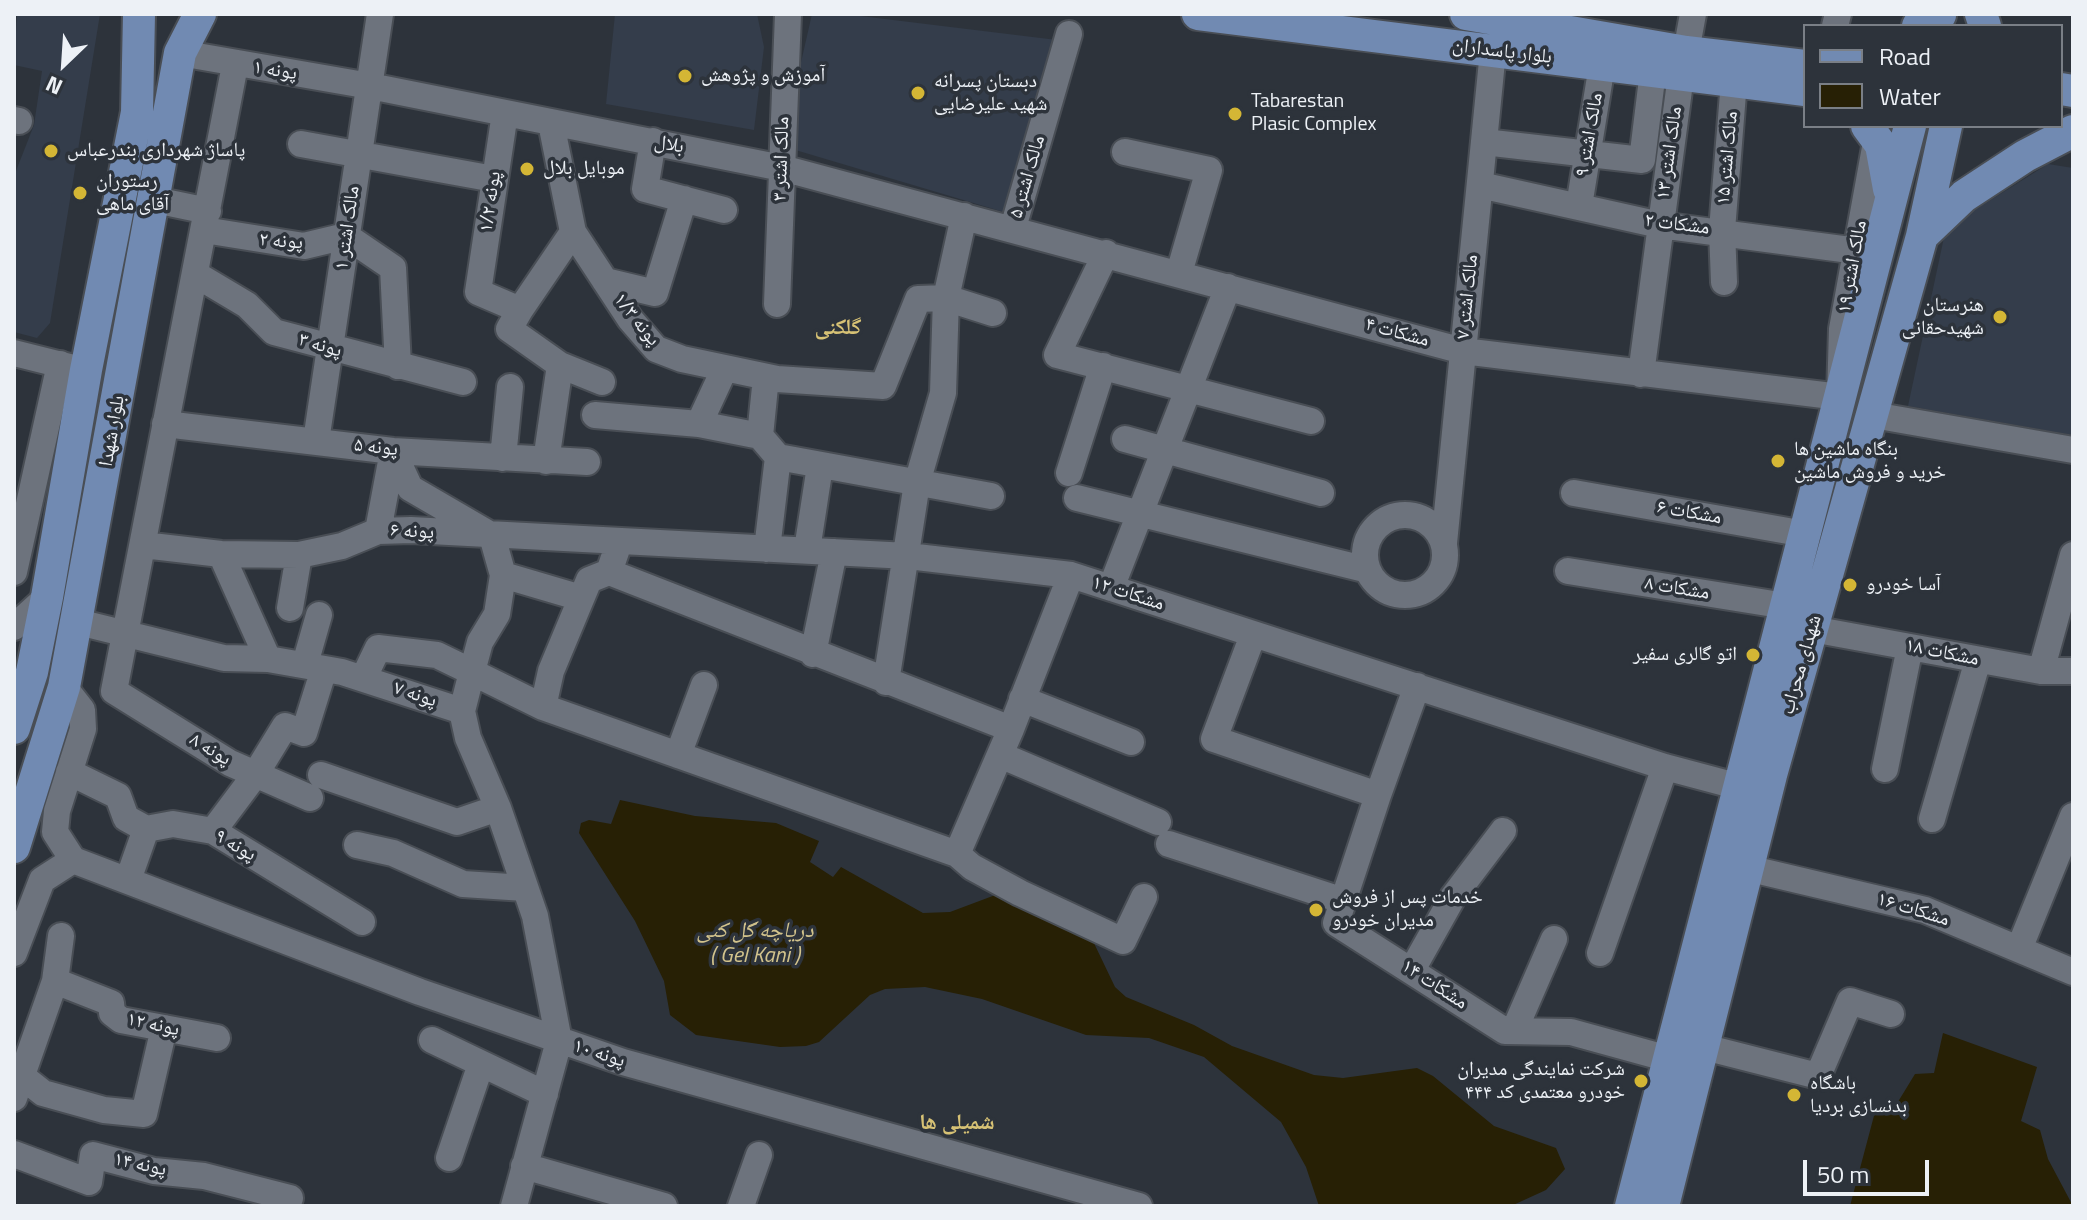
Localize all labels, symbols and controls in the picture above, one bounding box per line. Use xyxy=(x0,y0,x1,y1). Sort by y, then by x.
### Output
north arrow xyxy=(24,24,104,104)
legend xyxy=(1803,24,2063,128)
street label: بلوار پاسداران xyxy=(1451,34,1553,70)
text: Road xyxy=(1879,38,1931,74)
street label: پونه ۱ xyxy=(251,56,299,86)
place label: آموزش و پژوهش xyxy=(701,64,825,88)
text: N xyxy=(40,67,68,104)
marker: آموزش و پژوهش xyxy=(676,67,694,85)
place label: دبستان پسرانه شهید علیرضایی xyxy=(934,70,1048,117)
text: Water xyxy=(1879,78,1941,114)
marker: دبستان پسرانه شهید علیرضایی xyxy=(909,84,927,102)
place label: Tabarestan Plasic Complex xyxy=(1251,90,1376,137)
street label: مالک اشتر ۹ xyxy=(1571,91,1609,179)
marker: Tabarestan Plasic Complex xyxy=(1226,105,1244,123)
street label: مالک اشتر ۱۳ xyxy=(1652,105,1688,201)
street label: مالک اشتر ۱۵ xyxy=(1712,110,1744,206)
street label: مالک اشتر ۳ xyxy=(769,116,795,202)
street label: بلال xyxy=(652,130,686,160)
street label: مالک اشتر ۵ xyxy=(1005,133,1051,221)
place label: پاساژ شهرداری بندرعباس xyxy=(67,139,245,163)
marker: پاساژ شهرداری بندرعباس xyxy=(42,142,60,160)
place label: موبایل بلال xyxy=(543,157,625,181)
marker: موبایل بلال xyxy=(518,160,536,178)
place label: رستوران آقای ماهی xyxy=(96,170,169,217)
street label: پونه ۱/۲ xyxy=(475,170,507,234)
marker: رستوران آقای ماهی xyxy=(71,184,89,202)
street label: مالک اشتر ۱ xyxy=(330,184,366,272)
street label: مشکات ۲ xyxy=(1643,209,1711,241)
street label: مالک اشتر ۱۹ xyxy=(1833,219,1873,315)
street label: پونه ۲ xyxy=(258,228,304,256)
street label: مالک اشتر ۷ xyxy=(1452,254,1484,340)
street label: پونه ۱/۳ xyxy=(607,289,665,351)
place label: هنرستان شهیدحقانی xyxy=(1902,294,1984,341)
marker: هنرستان شهیدحقانی xyxy=(1991,308,2009,326)
street label: مشکات ۴ xyxy=(1362,313,1432,353)
district label: گلکنی xyxy=(814,316,862,342)
street label: پونه ۳ xyxy=(295,328,345,364)
street label: بلوار شهدا xyxy=(95,394,131,468)
street label: پونه ۵ xyxy=(353,434,399,462)
place label: بنگاه ماشین ها خرید و فروش ماشین xyxy=(1794,438,1946,485)
marker: بنگاه ماشین ها خرید و فروش ماشین xyxy=(1769,452,1787,470)
street label: مشکات ۶ xyxy=(1655,496,1723,530)
street label: پونه ۶ xyxy=(389,519,435,545)
street label: مشکات ۱۲ xyxy=(1089,571,1167,617)
street label: مشکات ۸ xyxy=(1643,572,1711,606)
place label: آسا خودرو xyxy=(1866,573,1941,597)
marker: آسا خودرو xyxy=(1841,576,1859,594)
street label: شهدای محراب xyxy=(1776,612,1828,718)
street label: مشکات ۱۸ xyxy=(1903,634,1981,672)
place label: اتو گالری سفیر xyxy=(1633,643,1737,667)
marker: اتو گالری سفیر xyxy=(1744,646,1762,664)
street label: پونه ۷ xyxy=(390,676,440,714)
street label: پونه ۸ xyxy=(185,728,235,772)
street label: پونه ۹ xyxy=(210,825,260,867)
place label: خدمات پس از فروش مدیران خودرو xyxy=(1332,886,1483,933)
street label: مشکات ۱۶ xyxy=(1874,888,1952,932)
marker: خدمات پس از فروش مدیران خودرو xyxy=(1307,901,1325,919)
water label: دریاچه گل کنی ( Gel Kani ) xyxy=(696,919,814,970)
street label: مشکات ۱۴ xyxy=(1396,955,1472,1015)
street label: پونه ۱۲ xyxy=(125,1008,181,1042)
street label: پونه ۱۰ xyxy=(570,1034,628,1074)
place label: شرکت نمایندگی مدیران خودرو معتمدی کد ۴۴۴ xyxy=(1457,1058,1625,1105)
marker: شرکت نمایندگی مدیران خودرو معتمدی کد ۴۴۴ xyxy=(1632,1072,1650,1090)
place label: باشگاه بدنسازی بردیا xyxy=(1810,1072,1907,1119)
marker: باشگاه بدنسازی بردیا xyxy=(1785,1086,1803,1104)
district label: شمیلی ها xyxy=(919,1111,995,1137)
scale bar xyxy=(1807,1144,1933,1194)
street label: پونه ۱۴ xyxy=(112,1148,168,1182)
text: 50 m xyxy=(1817,1156,1869,1192)

